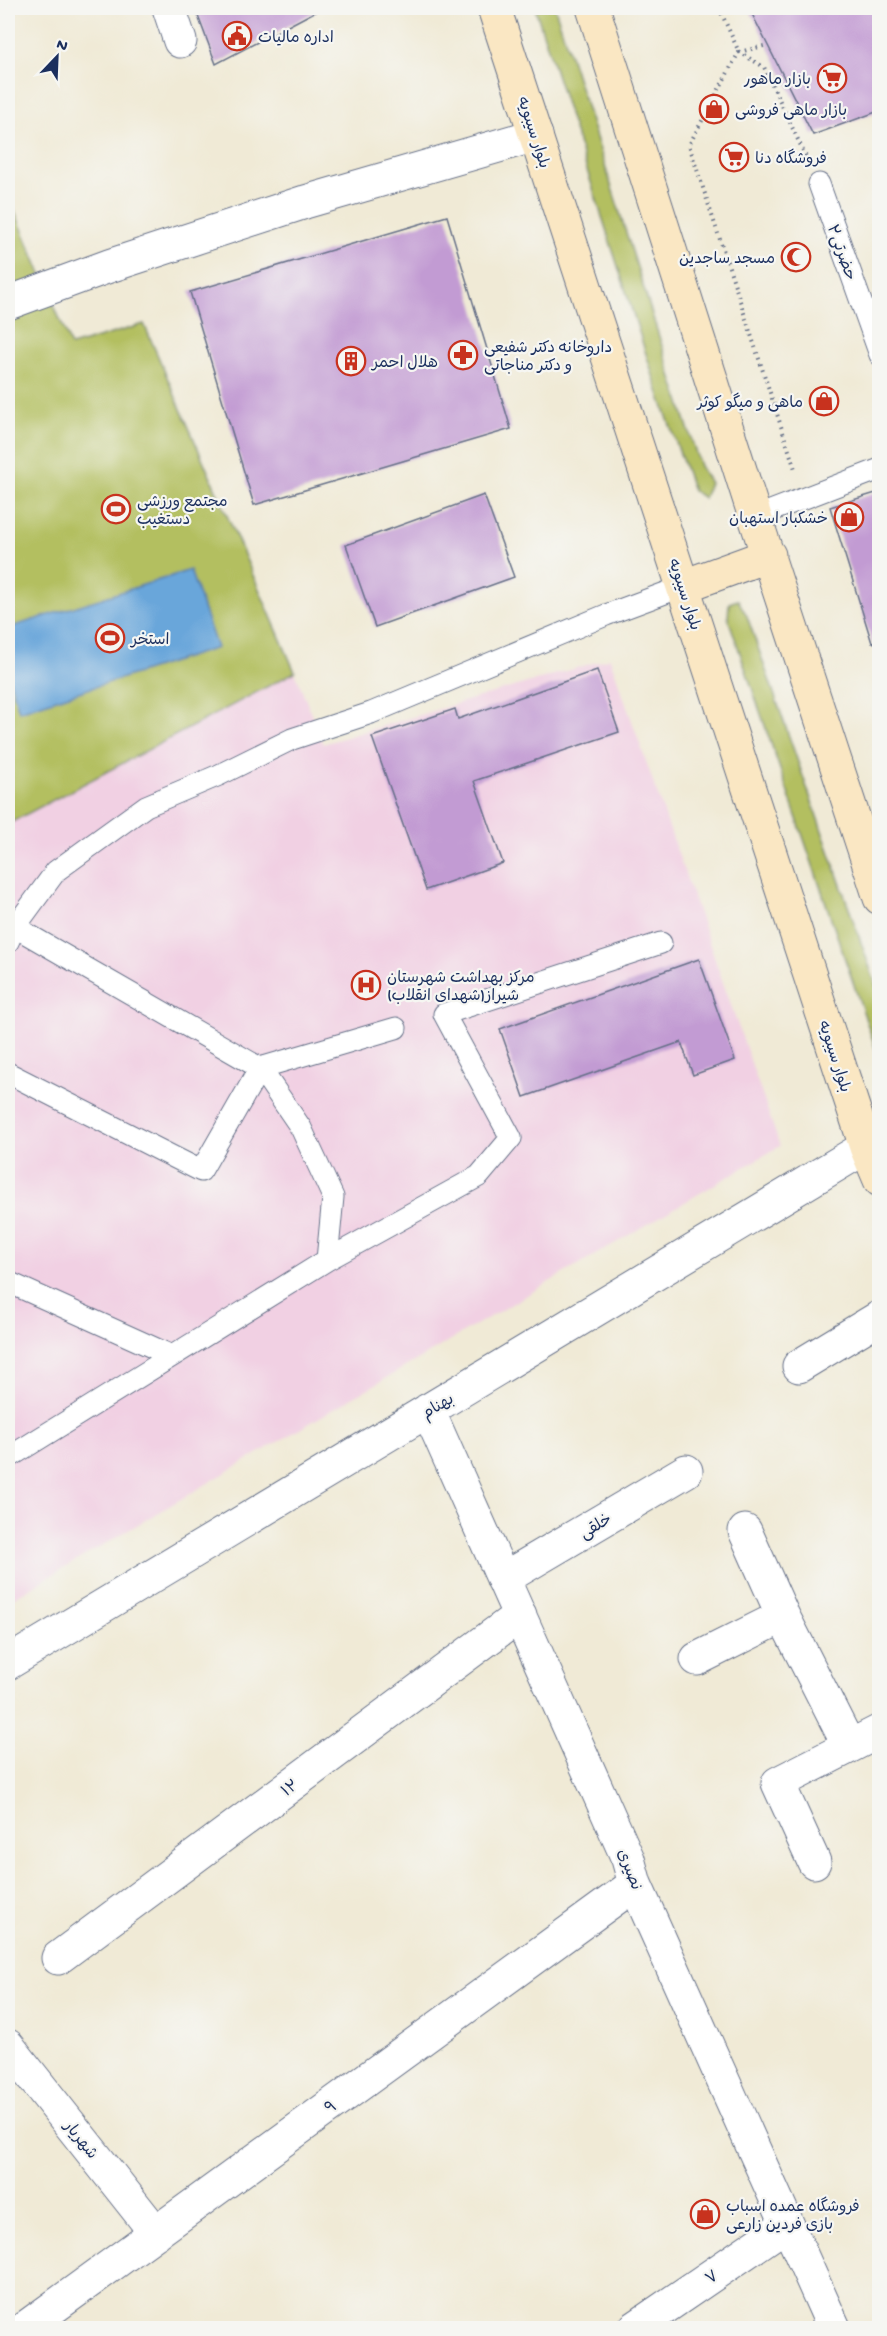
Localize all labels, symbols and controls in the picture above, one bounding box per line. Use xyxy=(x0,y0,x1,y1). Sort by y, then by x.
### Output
public building icon: اداره مالیات xyxy=(221,20,253,52)
north arrow xyxy=(27,27,87,87)
place label: اداره مالیات xyxy=(258,30,334,49)
text: N xyxy=(53,36,71,57)
supermarket icon: بازار ماهور xyxy=(816,62,848,94)
place label: بازار ماهور xyxy=(743,72,811,91)
shop icon: بازار ماهی فروشی xyxy=(698,93,730,125)
street label: بلوار سیبویه xyxy=(511,95,552,171)
place label: بازار ماهی فروشی xyxy=(735,103,847,122)
supermarket icon: فروشگاه دنا xyxy=(718,141,750,173)
place label: فروشگاه دنا xyxy=(755,148,827,170)
street label: حضرتی۲ xyxy=(821,223,859,284)
mosque icon: مسجد ساجدین xyxy=(780,241,812,273)
place label: مسجد ساجدین xyxy=(679,251,775,270)
pharmacy icon: داروخانه دکتر شفیعی و دکتر مناجاتی xyxy=(447,339,479,371)
place label: داروخانه دکتر شفیعی و دکتر مناجاتی xyxy=(484,340,612,377)
building icon: هلال احمر xyxy=(335,345,367,377)
place label: هلال احمر xyxy=(370,355,438,374)
shop icon: ماهی و میگو کوثر xyxy=(808,385,840,417)
place label: ماهی و میگو کوثر xyxy=(696,392,803,414)
sports icon: مجتمع ورزشی دستغیب xyxy=(100,493,132,525)
place label: مجتمع ورزشی دستغیب xyxy=(137,494,228,531)
shop icon: خشکبار استهبان xyxy=(833,501,865,533)
place label: خشکبار استهبان xyxy=(729,511,828,530)
street label: بلوار سیبویه xyxy=(662,557,703,633)
sports icon: استخر xyxy=(94,622,126,654)
place label: استخر xyxy=(129,632,170,651)
hospital icon: مرکز بهداشت شهرستان شیراز(شهدای انقلاب) xyxy=(350,969,382,1001)
place label: مرکز بهداشت شهرستان شیراز(شهدای انقلاب) xyxy=(387,970,535,1007)
street label: بلوار سیبویه xyxy=(812,1019,853,1095)
street label: بهنام xyxy=(419,1391,458,1425)
street label: خلقی xyxy=(577,1511,616,1545)
street label: ۱۲ xyxy=(279,1777,303,1802)
street label: نصیری xyxy=(611,1847,644,1893)
street label: ۹ xyxy=(322,2098,342,2119)
street label: شهریار xyxy=(57,2117,100,2164)
place label: فروشگاه عمده اسباب بازی فردین زارعی xyxy=(726,2196,860,2236)
shop icon: فروشگاه عمده اسباب بازی فردین زارعی xyxy=(689,2198,721,2230)
street label: ۷ xyxy=(703,2268,723,2290)

